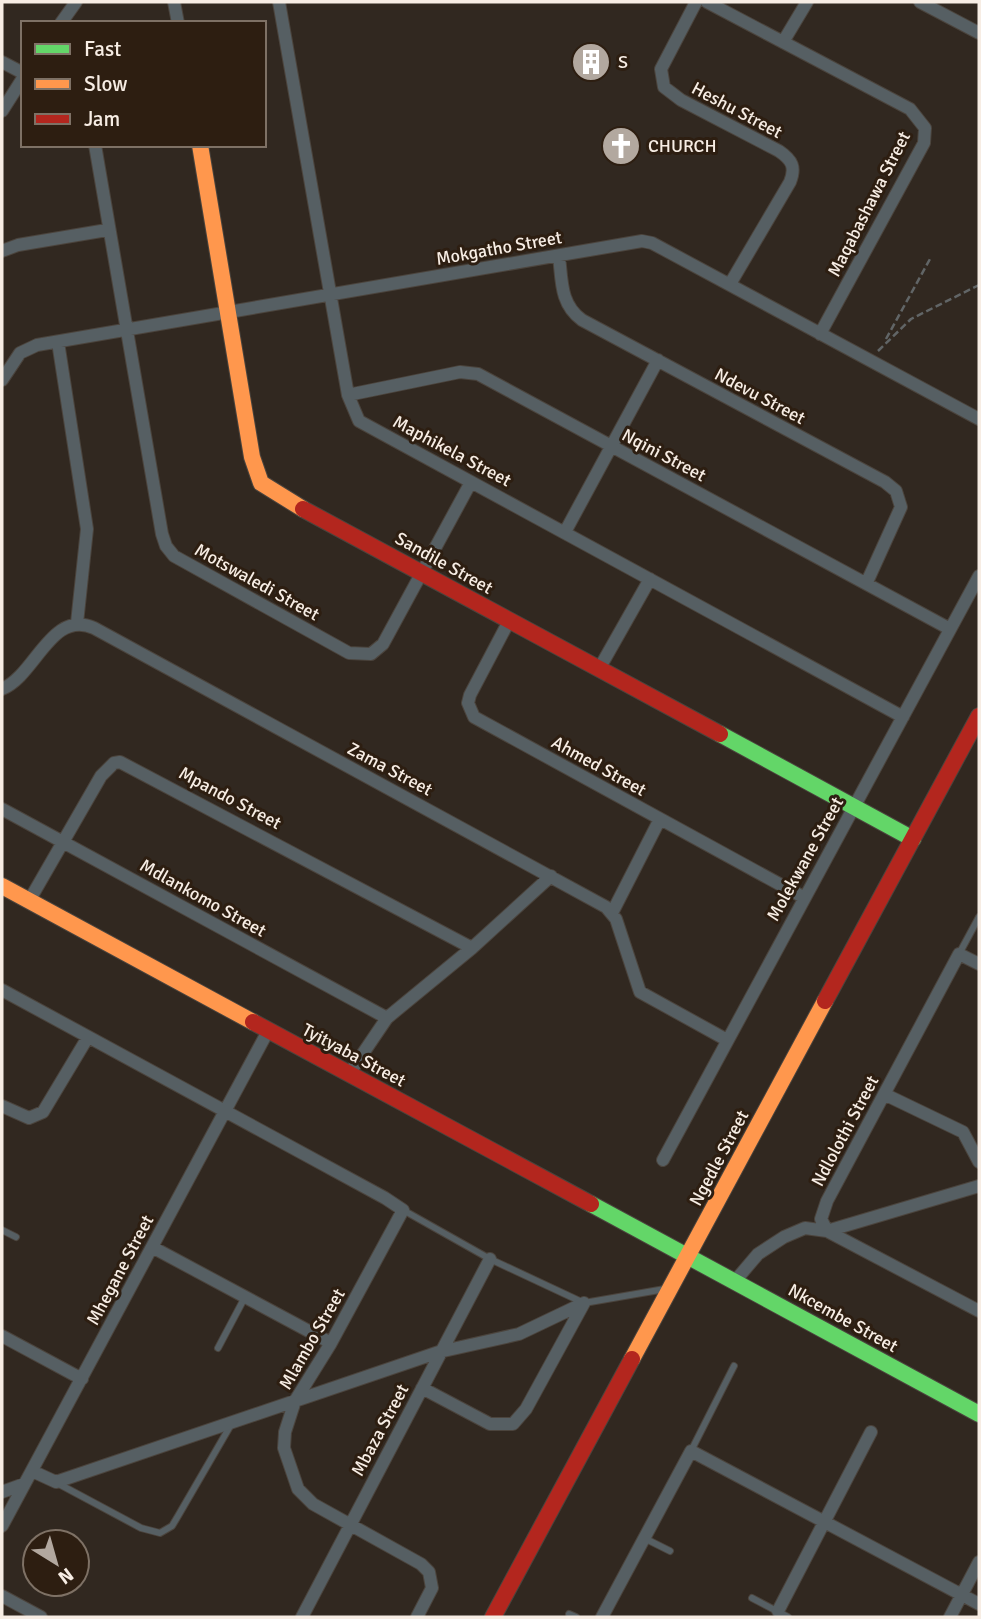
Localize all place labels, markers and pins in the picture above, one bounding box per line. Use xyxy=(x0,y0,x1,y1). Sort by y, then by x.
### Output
building icon: S xyxy=(570,41,612,83)
place label: S xyxy=(618,51,628,73)
church icon: CHURCH xyxy=(600,125,642,167)
place label: CHURCH xyxy=(648,135,717,157)

